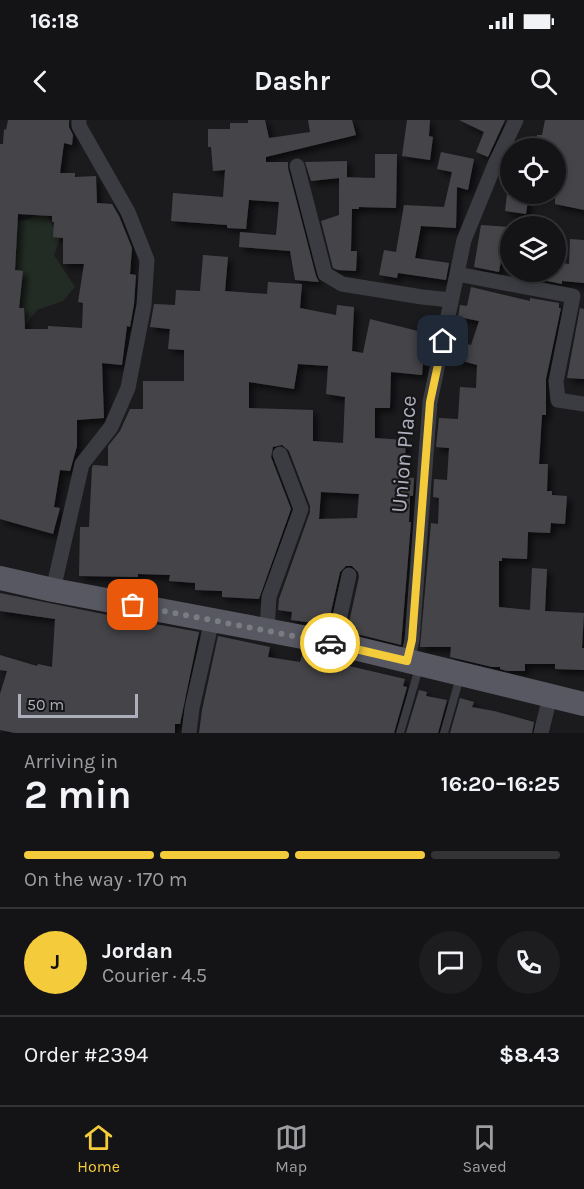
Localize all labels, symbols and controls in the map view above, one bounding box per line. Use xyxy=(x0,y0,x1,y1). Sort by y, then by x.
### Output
text: 16:18 xyxy=(30,8,79,34)
icon: back xyxy=(24,65,57,98)
text: Dashr xyxy=(254,65,330,97)
icon: search xyxy=(527,65,560,98)
map controls xyxy=(500,138,566,282)
button: locate xyxy=(500,138,566,204)
button: layers xyxy=(500,216,566,282)
pin xyxy=(417,315,468,366)
icon: home xyxy=(426,324,459,357)
street label: Union Place xyxy=(386,394,422,514)
pin xyxy=(107,579,158,630)
icon: bag xyxy=(116,588,149,621)
courier xyxy=(300,613,360,673)
icon: car xyxy=(314,627,347,660)
scale bar xyxy=(18,691,138,718)
text: 50 m xyxy=(27,695,64,714)
text: Arriving in xyxy=(24,750,118,773)
text: 16:20–16:25 xyxy=(441,771,560,797)
text: 2 min xyxy=(24,772,132,818)
text: On the way · 170 m xyxy=(24,868,188,891)
button: chat xyxy=(419,931,482,994)
button: phone xyxy=(497,931,560,994)
text: Jordan xyxy=(102,938,173,964)
text: J xyxy=(51,949,60,975)
text: Courier · 4.5 xyxy=(102,964,207,987)
text: Order #2394 xyxy=(24,1042,148,1068)
text: $8.43 xyxy=(499,1042,560,1068)
tab: Home xyxy=(77,1121,120,1176)
tab: Map xyxy=(275,1121,308,1176)
tab: Saved xyxy=(462,1121,507,1176)

